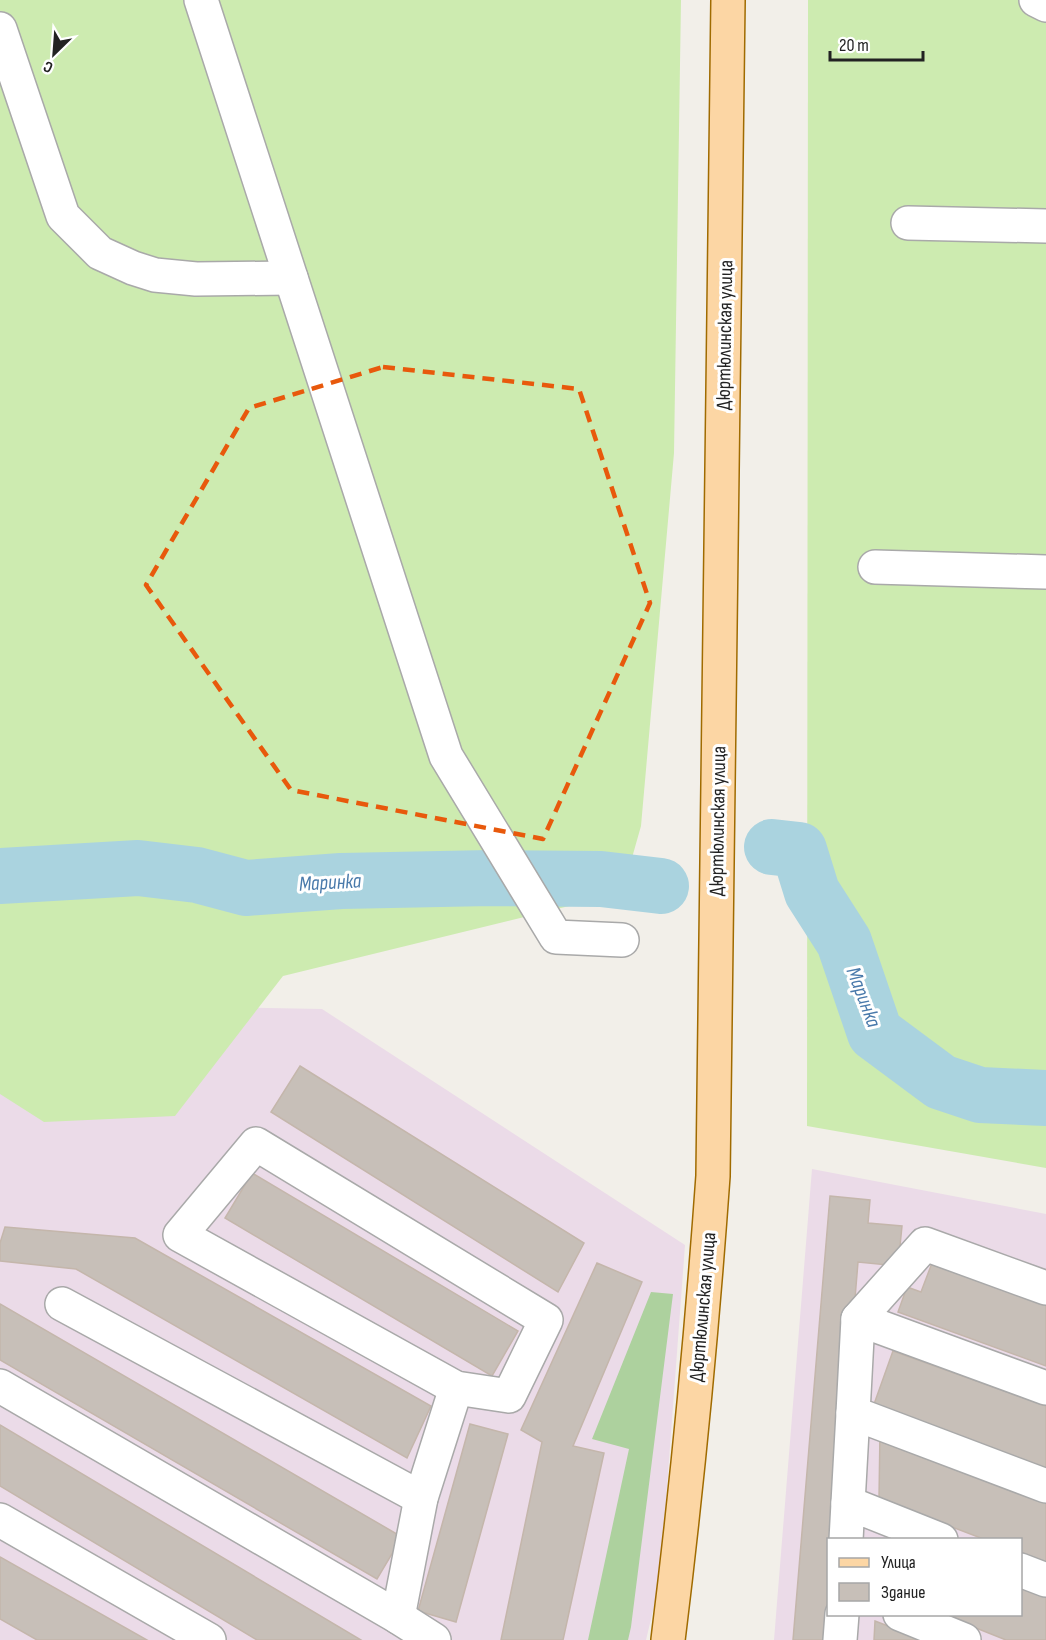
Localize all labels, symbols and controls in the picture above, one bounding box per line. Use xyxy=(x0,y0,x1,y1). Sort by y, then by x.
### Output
north arrow xyxy=(24,24,84,84)
scale bar xyxy=(830,24,923,62)
text: 20 m xyxy=(839,35,869,56)
text: С xyxy=(41,56,56,77)
street label: Дюртюлинская улица xyxy=(712,260,738,410)
street label: Дюртюлинская улица xyxy=(705,746,731,896)
water label: Маринка xyxy=(298,868,362,897)
water label: Маринка xyxy=(841,964,887,1031)
street label: Дюртюлинская улица xyxy=(685,1231,721,1383)
legend xyxy=(827,1538,1022,1616)
text: Улица xyxy=(881,1552,916,1573)
text: Здание xyxy=(881,1582,926,1603)

